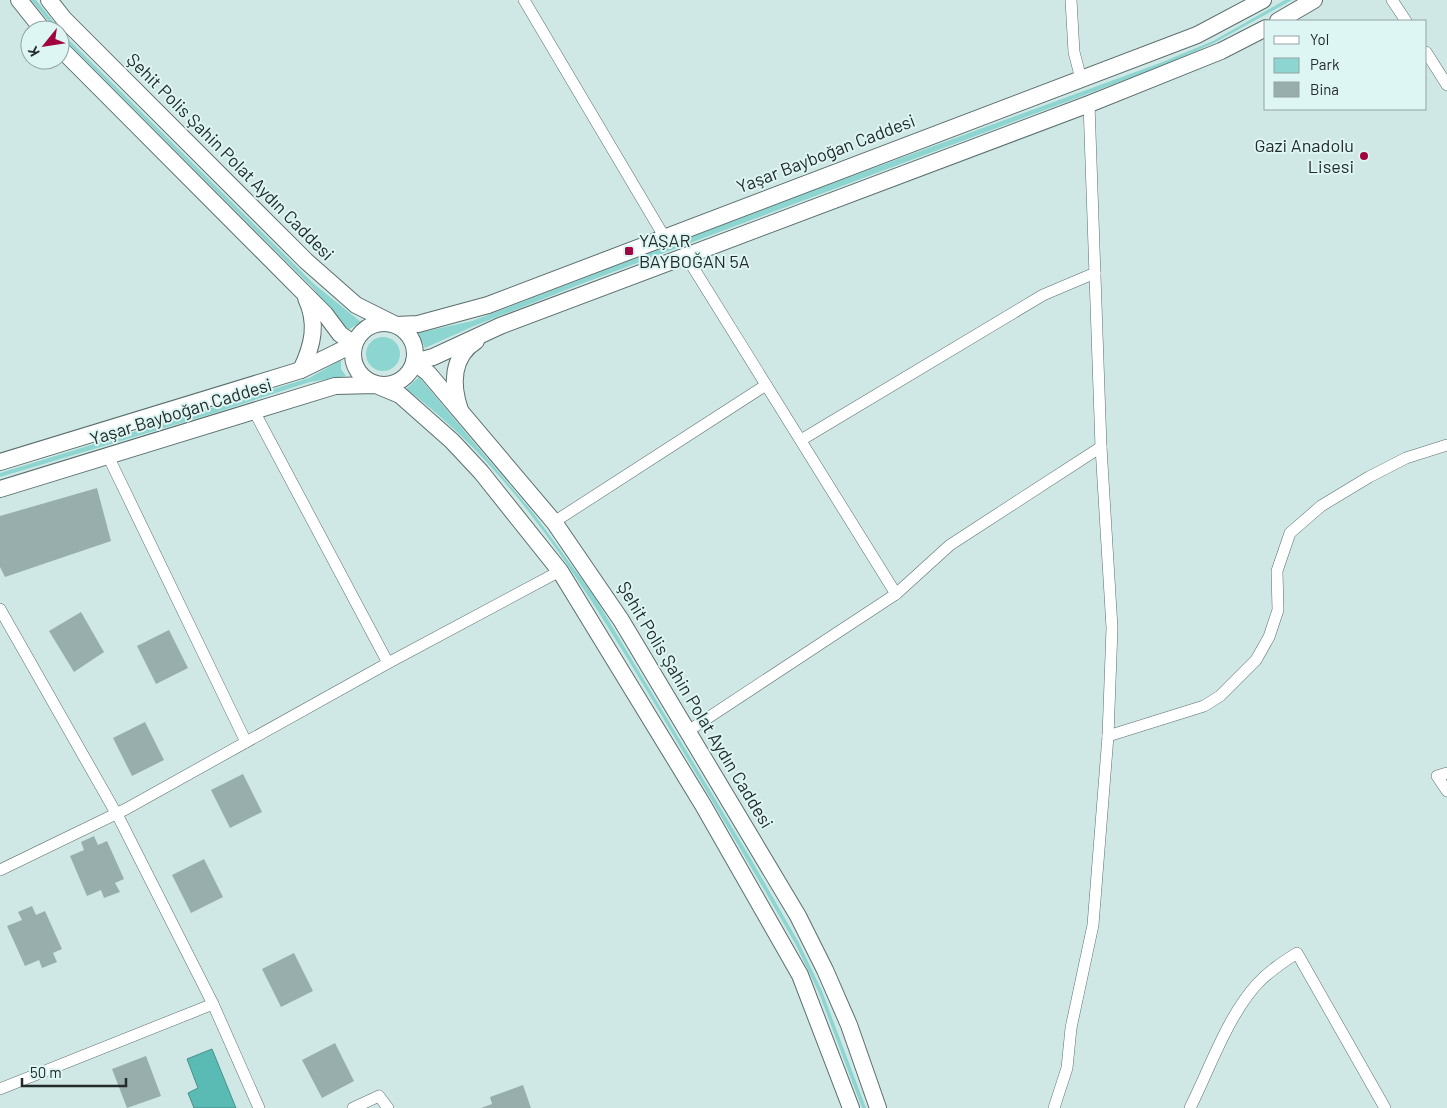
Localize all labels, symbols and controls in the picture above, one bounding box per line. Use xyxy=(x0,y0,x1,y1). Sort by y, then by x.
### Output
north arrow xyxy=(20,20,70,70)
legend xyxy=(1264,20,1427,110)
text: Yol xyxy=(1310,30,1329,48)
text: K xyxy=(24,44,43,60)
street label: Şehit Polis Şahin Polat Aydın Caddesi xyxy=(122,48,339,265)
text: Park xyxy=(1310,55,1340,73)
text: Bina xyxy=(1310,80,1339,98)
street label: Yaşar Bayboğan Caddesi xyxy=(733,109,918,197)
place label: Gazi Anadolu Lisesi xyxy=(1254,134,1354,177)
marker: Gazi Anadolu Lisesi xyxy=(1358,150,1370,162)
place label: YAŞAR BAYBOĞAN 5A xyxy=(639,229,750,272)
marker: YAŞAR BAYBOĞAN 5A xyxy=(623,245,635,257)
street label: Yaşar Bayboğan Caddesi xyxy=(87,373,274,449)
street label: Şehit Polis Şahin Polat Aydın Caddesi xyxy=(613,577,778,832)
scale bar xyxy=(22,1056,126,1088)
text: 50 m xyxy=(30,1063,62,1081)

